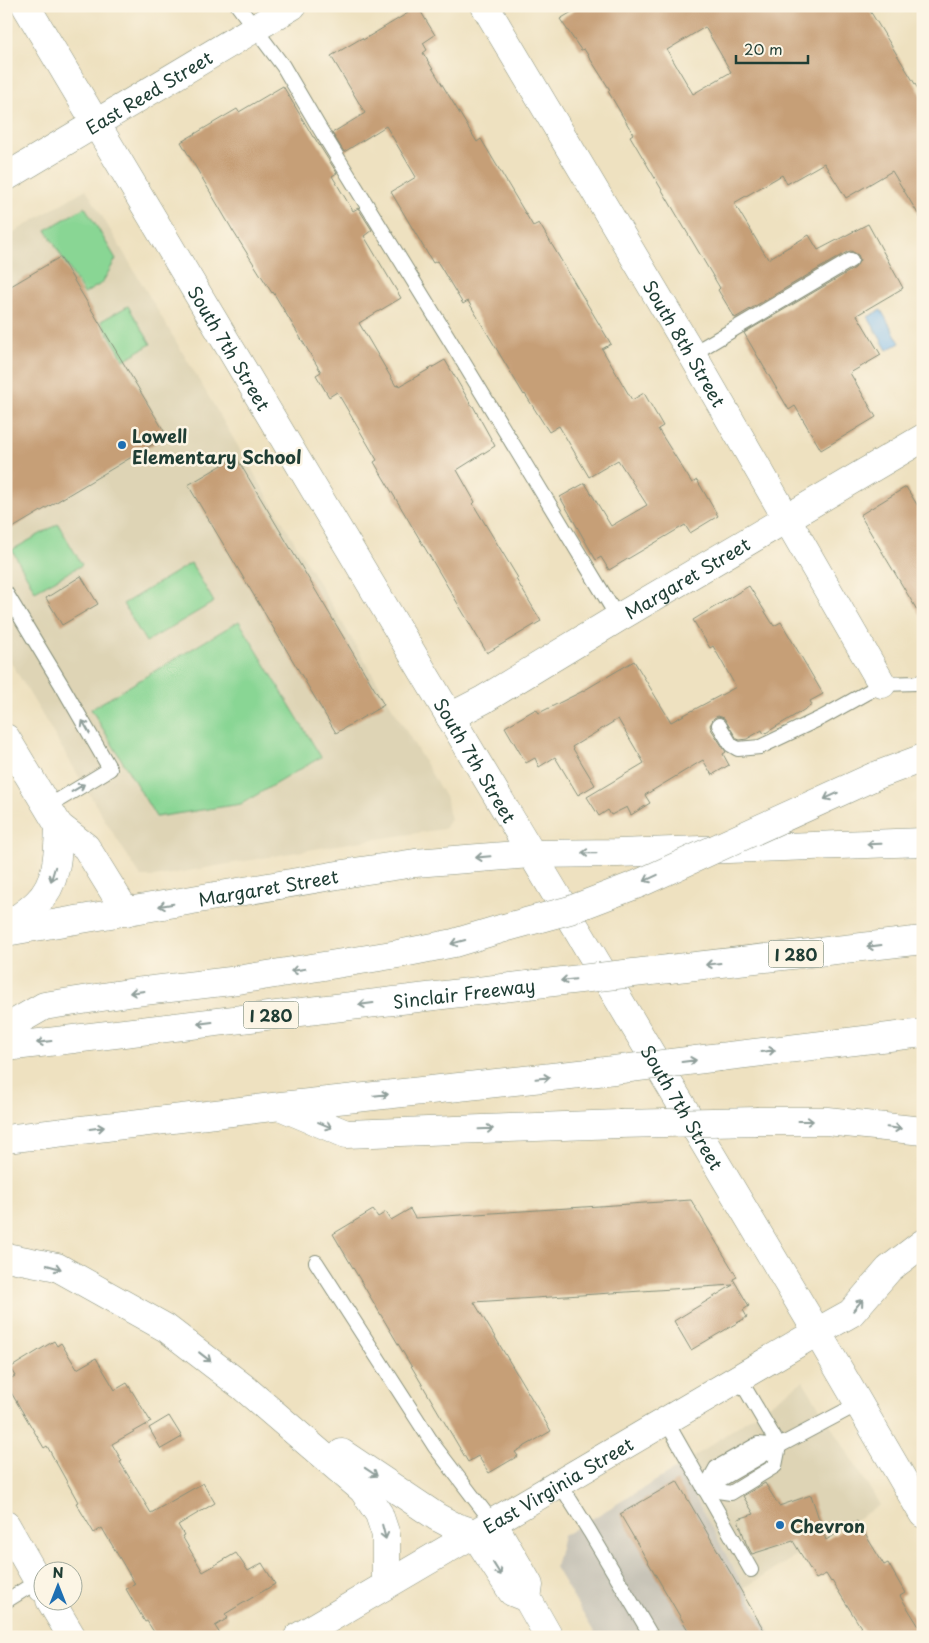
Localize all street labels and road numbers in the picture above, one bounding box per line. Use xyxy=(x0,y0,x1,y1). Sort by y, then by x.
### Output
street label: East Reed Street xyxy=(80,43,217,140)
street label: South 8th Street xyxy=(637,275,733,412)
street label: South 7th Street xyxy=(182,280,278,415)
street label: Margaret Street xyxy=(619,530,755,625)
street label: South 7th Street xyxy=(428,692,524,828)
street label: Margaret Street xyxy=(196,862,340,912)
road number: I 280 xyxy=(768,941,824,968)
street label: Sinclair Freeway xyxy=(391,971,536,1014)
road number: I 280 xyxy=(244,1002,298,1028)
street label: South 7th Street xyxy=(635,1039,731,1175)
street label: East Virginia Street xyxy=(477,1430,638,1539)

